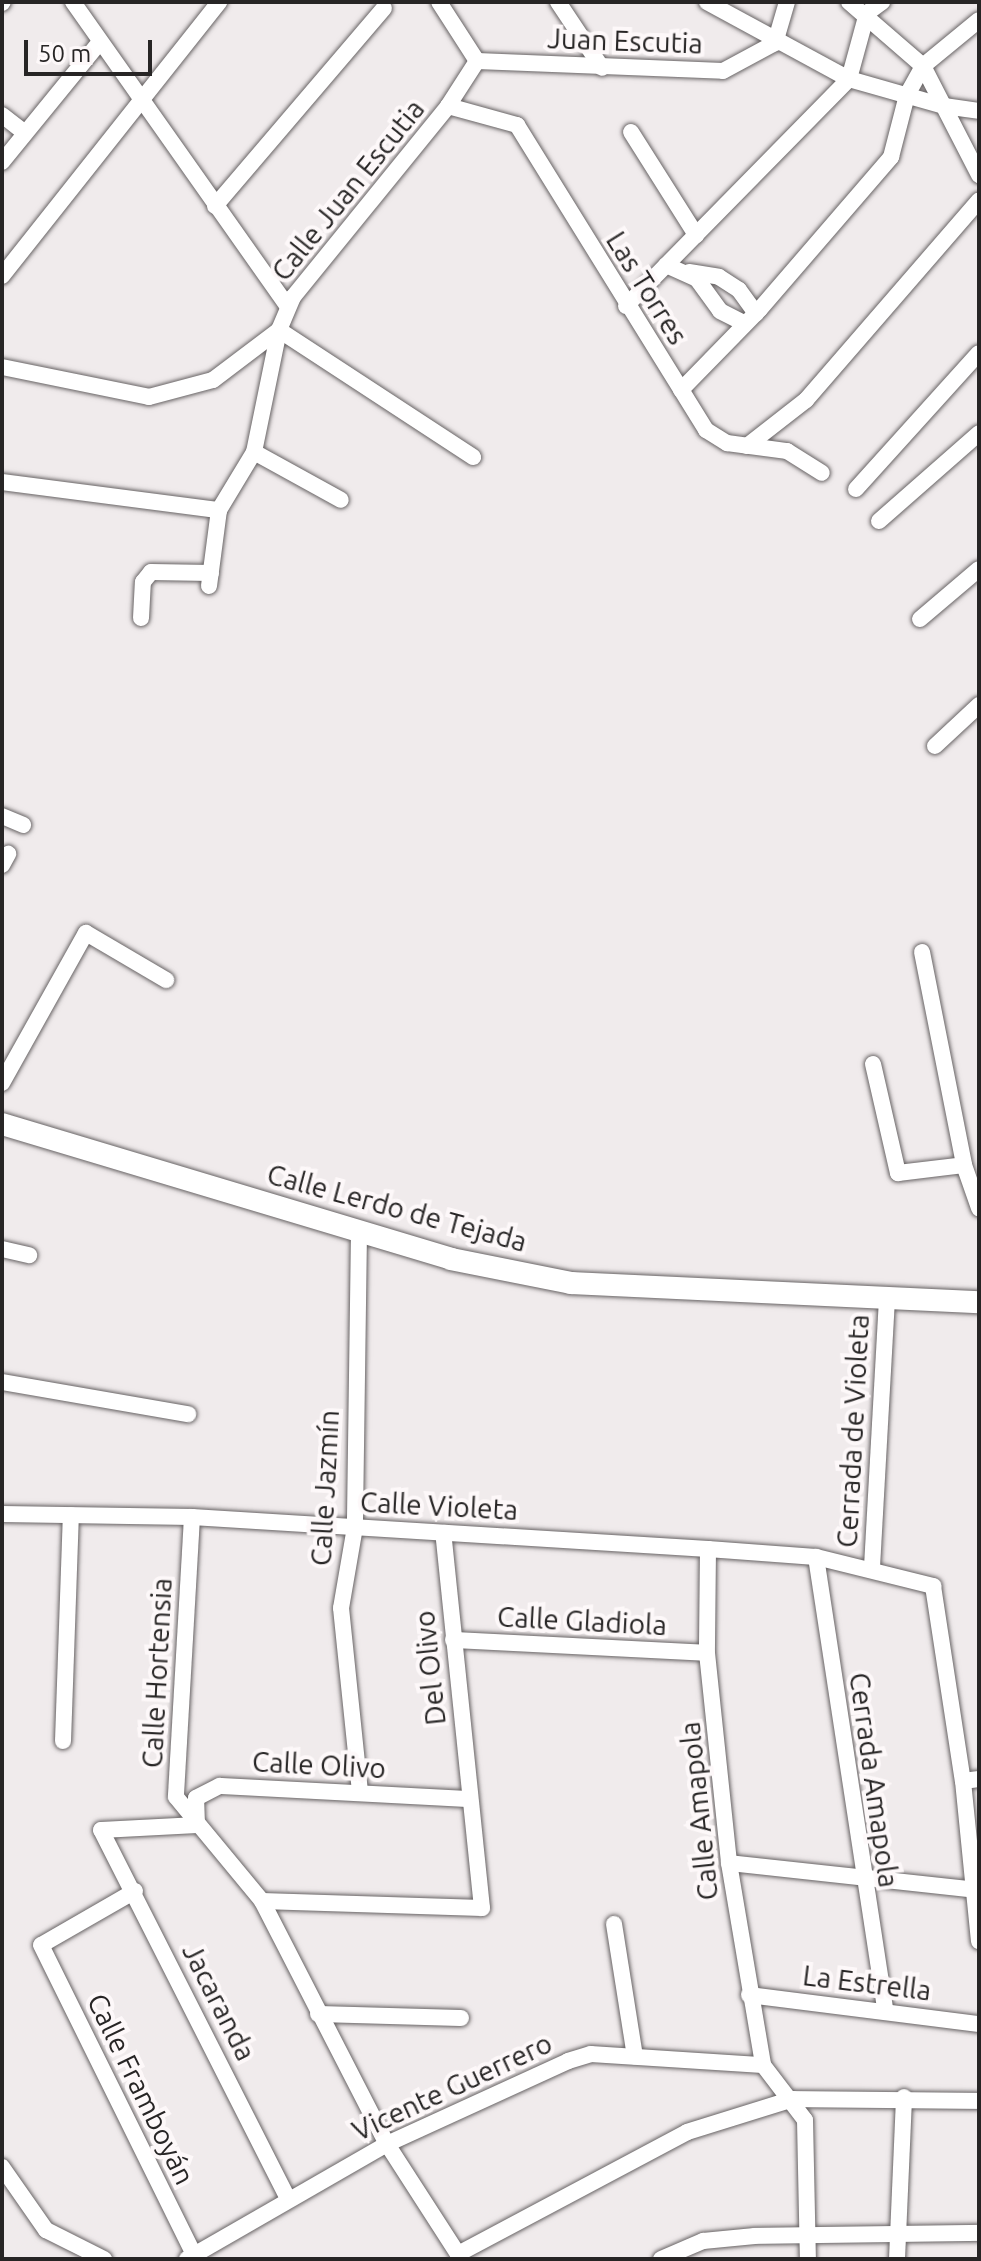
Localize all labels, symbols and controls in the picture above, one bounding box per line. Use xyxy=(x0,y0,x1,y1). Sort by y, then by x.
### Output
street label: Juan Escutia xyxy=(547,21,703,61)
scale bar xyxy=(28,24,156,74)
text: 50 m xyxy=(38,40,91,67)
street label: Calle Juan Escutia xyxy=(265,92,431,288)
street label: Las Torres xyxy=(599,225,695,351)
street label: Calle Lerdo de Tejada xyxy=(263,1157,531,1259)
street label: Cerrada de Violeta xyxy=(830,1313,876,1549)
street label: Calle Jazmín xyxy=(304,1409,346,1567)
street label: Calle Violeta xyxy=(359,1485,519,1527)
street label: Calle Hortensia xyxy=(135,1577,179,1769)
street label: Calle Gladiola xyxy=(496,1600,668,1642)
street label: Del Olivo xyxy=(407,1609,453,1727)
street label: Cerrada Amapola xyxy=(842,1670,906,1890)
street label: Calle Amapola xyxy=(673,1720,725,1902)
street label: Calle Olivo xyxy=(251,1745,387,1785)
street label: Jacaranda xyxy=(175,1938,263,2066)
street label: La Estrella xyxy=(801,1958,933,2008)
street label: Calle Framboyán xyxy=(80,1988,202,2190)
street label: Vicente Guerrero xyxy=(347,2026,557,2148)

